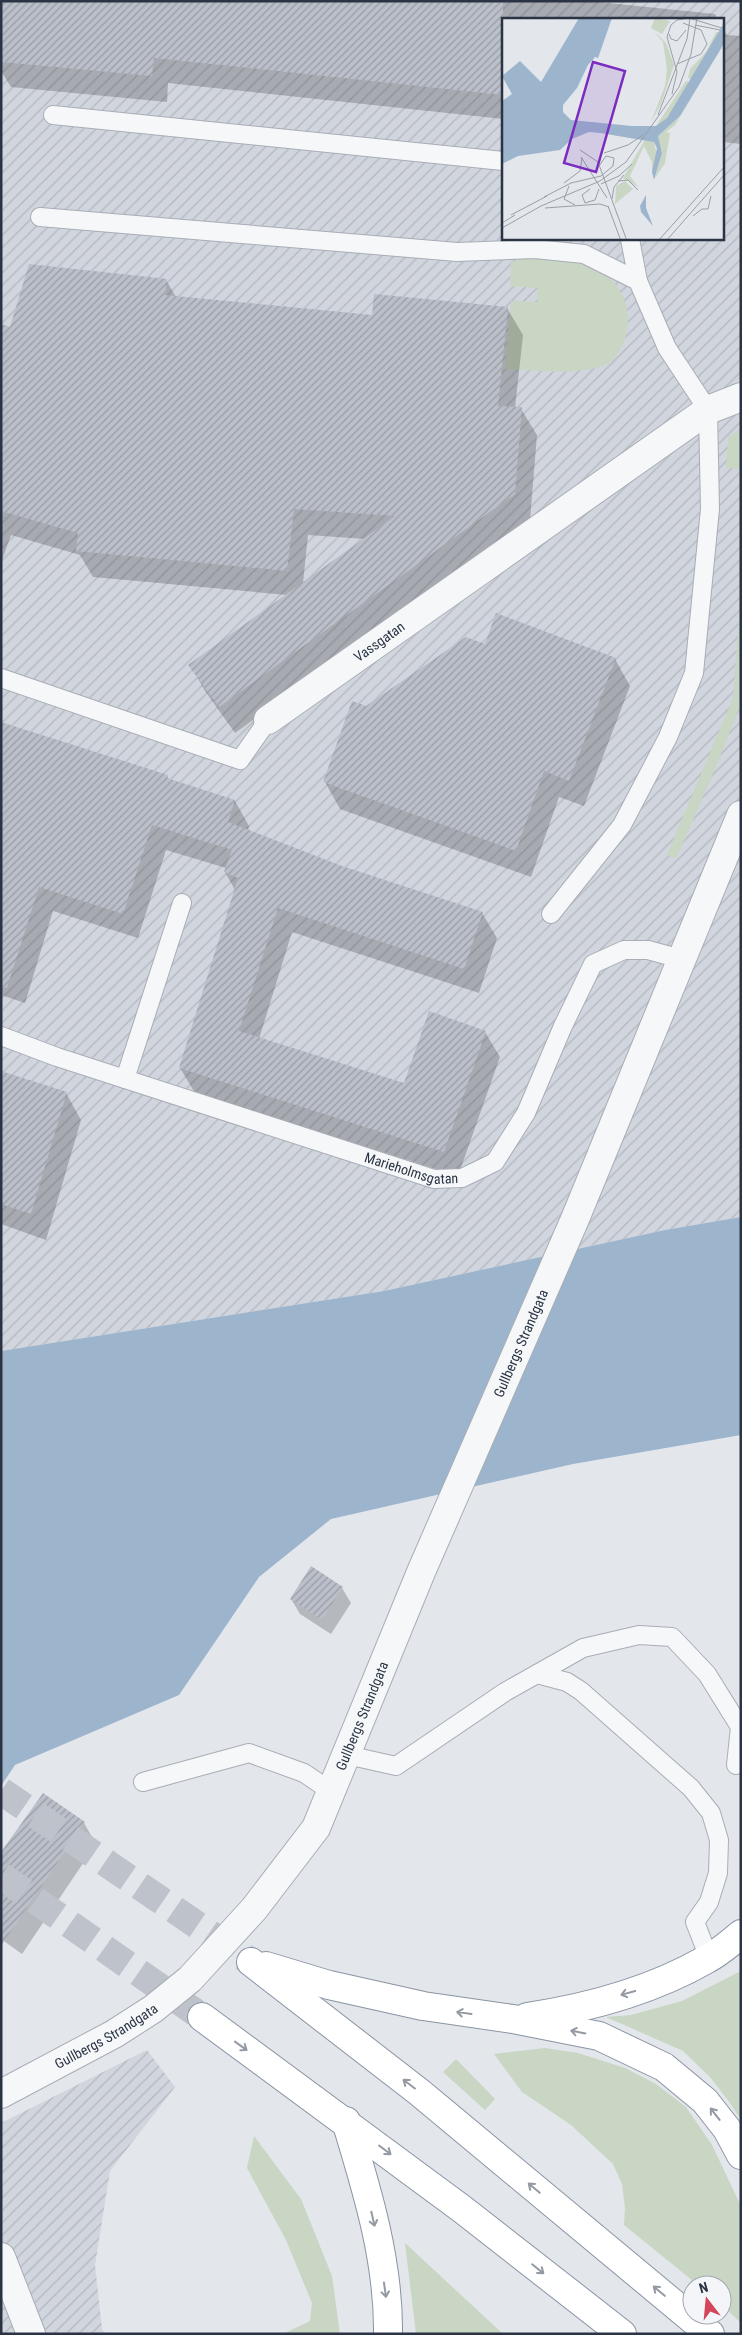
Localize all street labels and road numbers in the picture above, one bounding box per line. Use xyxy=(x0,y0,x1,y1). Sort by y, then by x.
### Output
street label: Vassgatan xyxy=(351,618,408,665)
street label: Marieholmsgatan xyxy=(363,1149,459,1187)
street label: Gullbergs Strandgata xyxy=(490,1287,551,1400)
street label: Gullbergs Strandgata xyxy=(333,1659,391,1773)
street label: Gullbergs Strandgata xyxy=(52,2000,161,2072)

